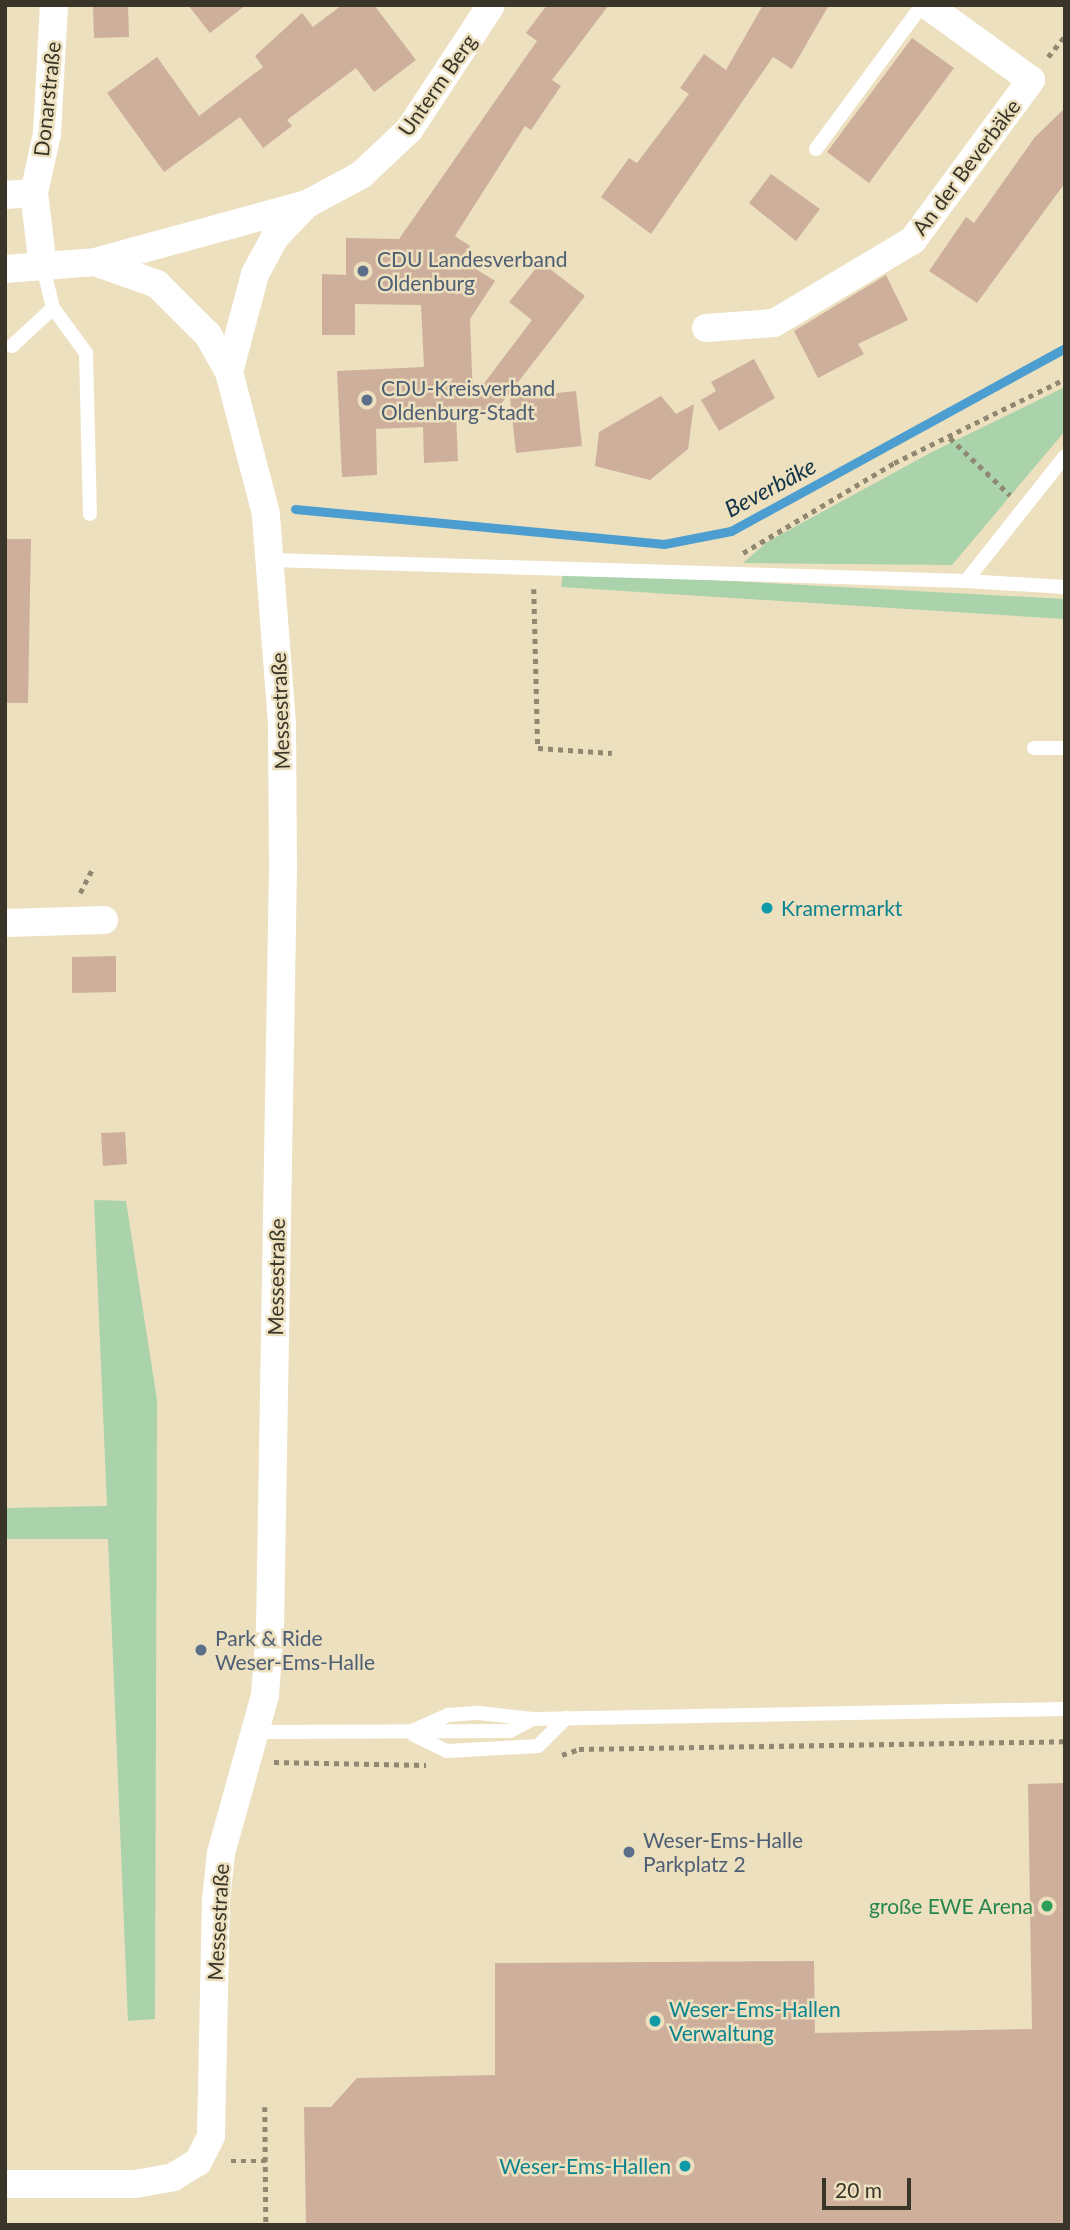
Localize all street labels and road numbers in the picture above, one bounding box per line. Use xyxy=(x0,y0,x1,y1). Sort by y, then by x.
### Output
street label: Unterm Berg xyxy=(393,29,481,141)
street label: Donarstraße xyxy=(28,40,66,158)
street label: An der Beverbäke xyxy=(907,94,1025,240)
street label: Messestraße xyxy=(265,652,295,770)
street label: Messestraße xyxy=(262,1218,290,1336)
street label: Messestraße xyxy=(202,1863,234,1981)

